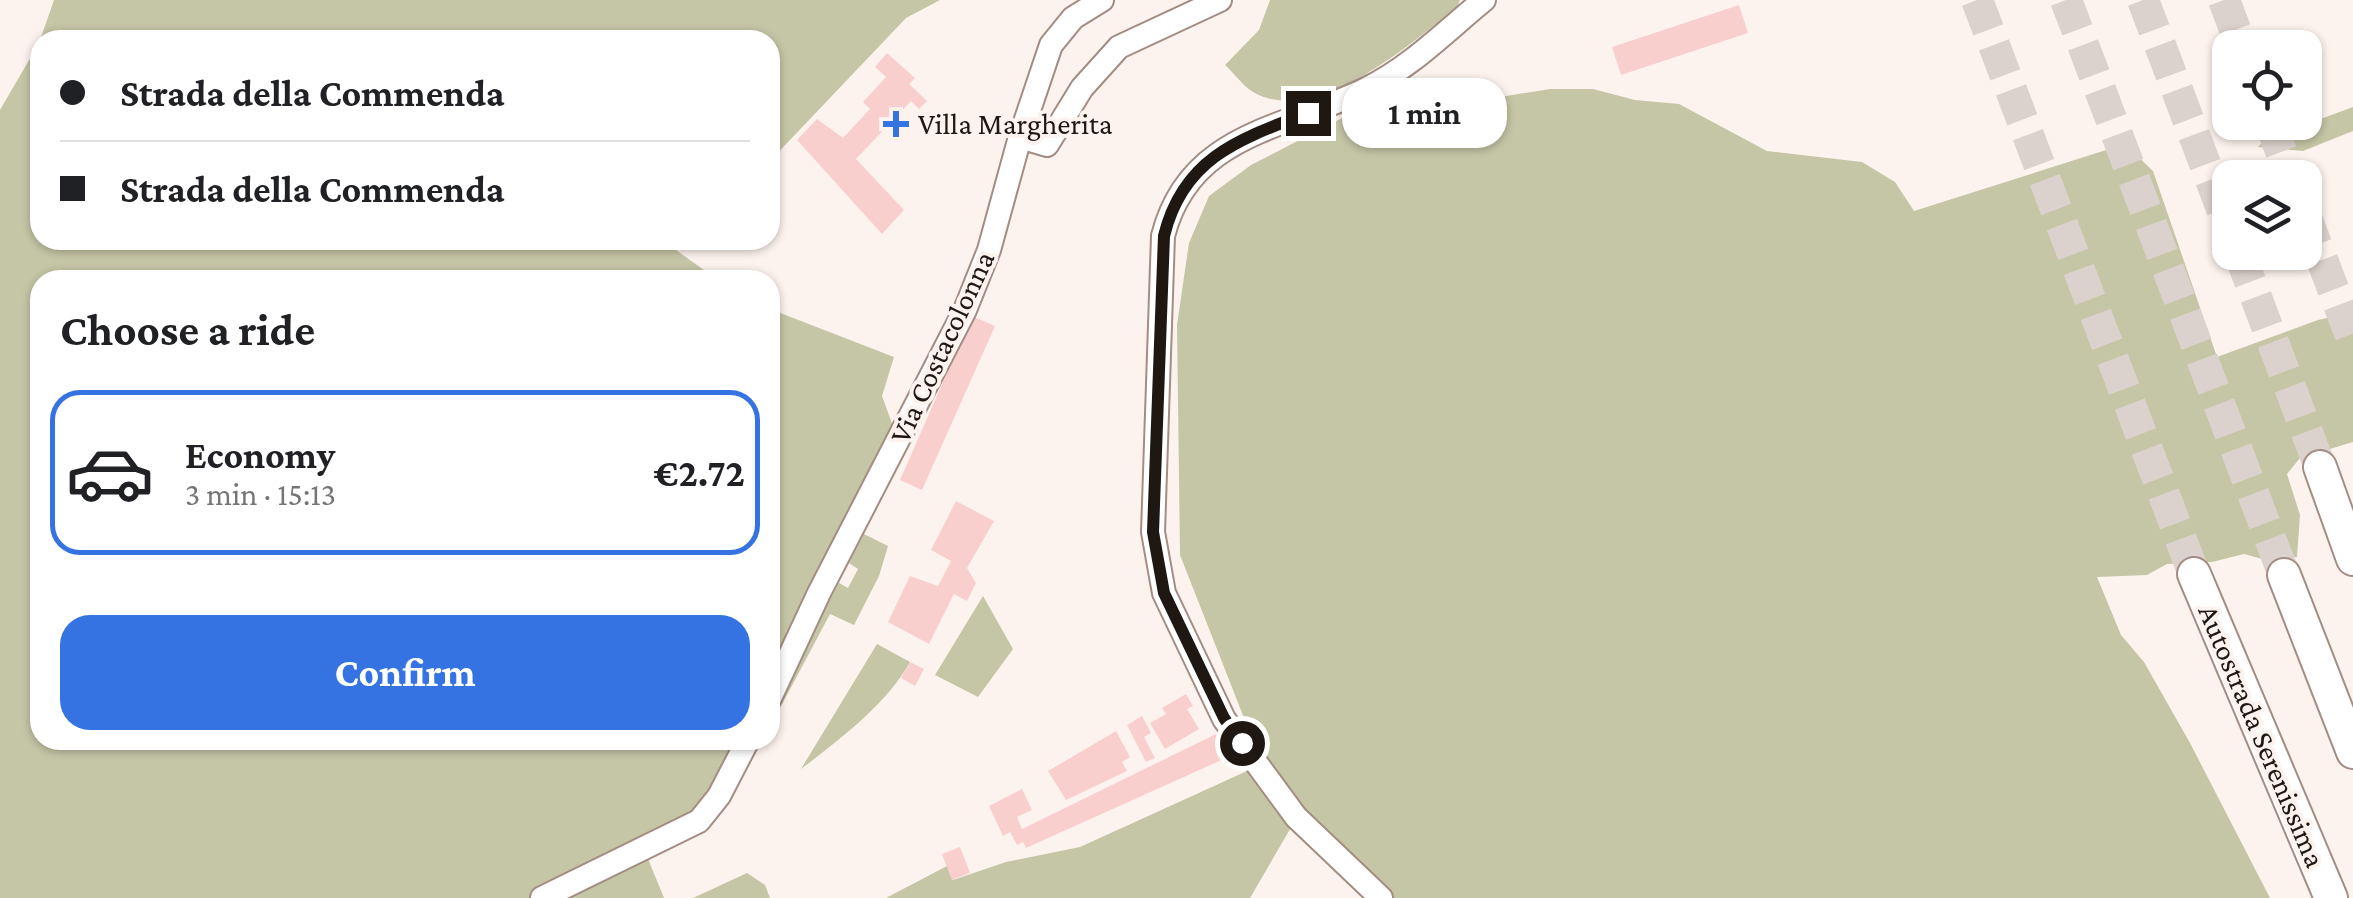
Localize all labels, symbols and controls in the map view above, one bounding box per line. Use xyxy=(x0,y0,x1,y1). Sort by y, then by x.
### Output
map controls xyxy=(2212,30,2322,270)
button: locate xyxy=(2212,30,2322,140)
text: Strada della Commenda xyxy=(120,72,505,114)
callout: 1 min xyxy=(1343,78,1508,148)
route end xyxy=(1286,91,1331,136)
text: 1 min xyxy=(1388,95,1461,131)
place label: Villa Margherita xyxy=(918,107,1113,141)
marker: Villa Margherita xyxy=(883,111,909,137)
button: layers xyxy=(2212,160,2322,270)
text: Strada della Commenda xyxy=(120,168,505,210)
street label: Via Costacolonna xyxy=(883,245,1000,448)
text: Choose a ride xyxy=(60,305,315,355)
icon: car xyxy=(65,428,155,518)
text: Economy xyxy=(185,434,335,476)
text: €2.72 xyxy=(653,452,745,494)
text: 3 min · 15:13 xyxy=(185,476,336,512)
street label: Autostrada Serenissima xyxy=(2192,600,2333,872)
button: Confirm xyxy=(60,615,750,730)
route start xyxy=(1220,721,1265,766)

